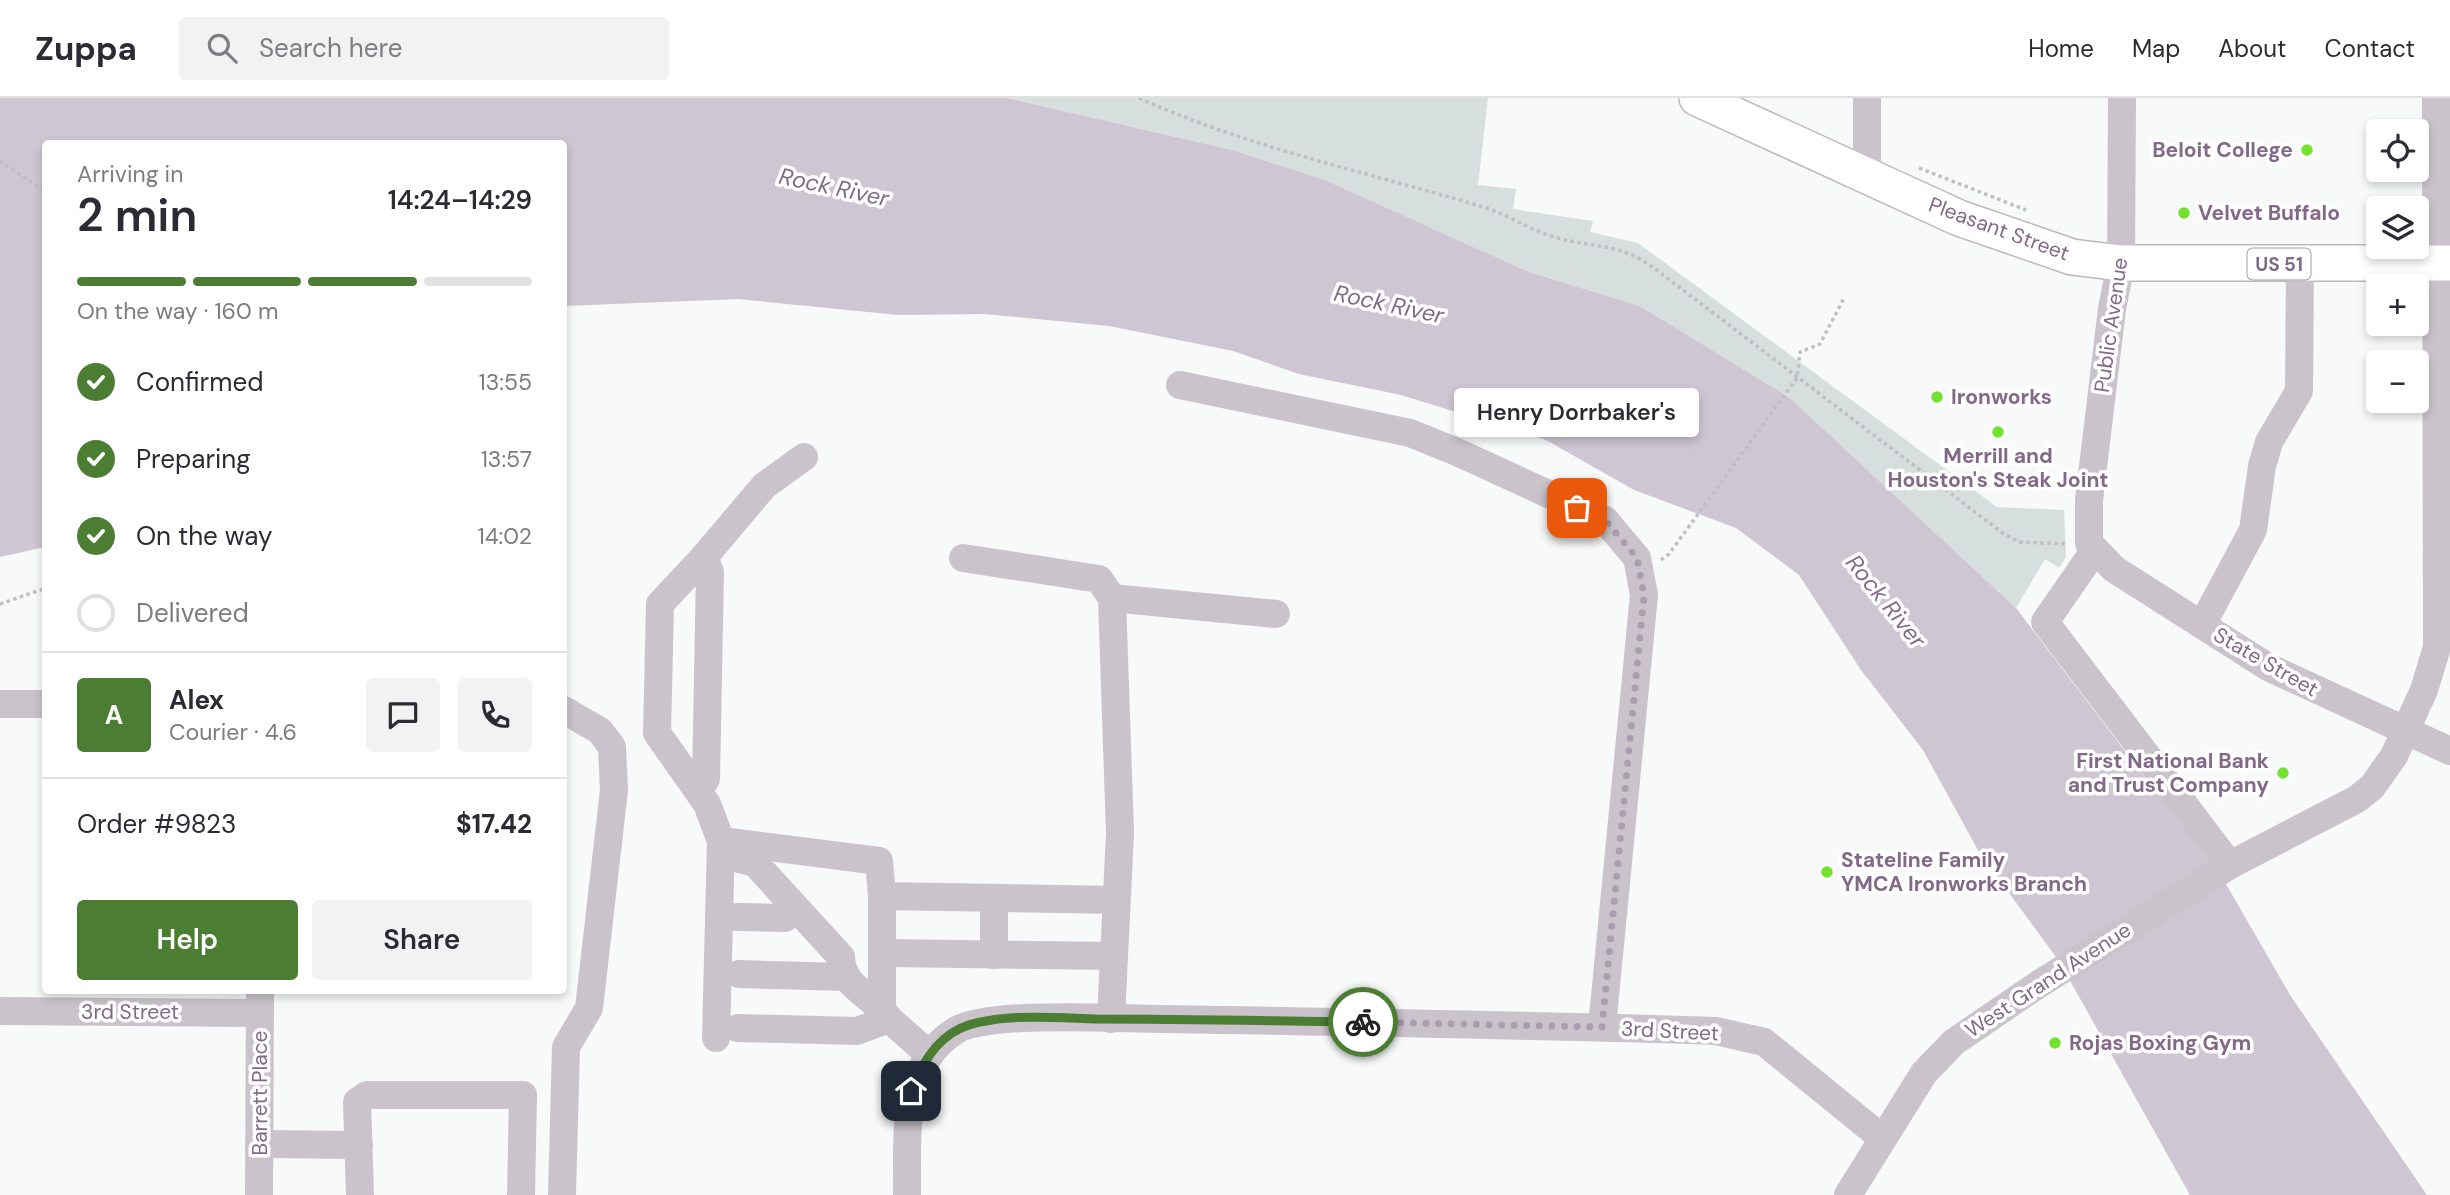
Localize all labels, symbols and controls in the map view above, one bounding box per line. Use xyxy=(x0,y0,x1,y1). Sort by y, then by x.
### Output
search box xyxy=(179,17,669,80)
text: Zuppa xyxy=(35,27,137,70)
icon: search xyxy=(203,29,241,67)
text: Search here xyxy=(259,31,402,65)
text: Home xyxy=(2028,33,2094,64)
text: Map xyxy=(2132,33,2180,64)
text: About xyxy=(2218,33,2287,64)
text: Contact xyxy=(2325,33,2415,64)
map controls xyxy=(2366,119,2429,413)
button: locate xyxy=(2366,119,2429,182)
place label: Beloit College xyxy=(2152,136,2293,164)
marker: Beloit College xyxy=(2299,142,2315,158)
text: Arriving in xyxy=(77,159,183,189)
water label: Rock River xyxy=(776,161,893,214)
text: 14:24–14:29 xyxy=(388,183,532,217)
text: 2 min xyxy=(77,185,197,245)
street label: Pleasant Street xyxy=(1925,191,2073,267)
button: layers xyxy=(2366,196,2429,259)
place label: Velvet Buffalo xyxy=(2198,199,2340,227)
marker: Velvet Buffalo xyxy=(2176,205,2192,221)
road number: US 51 xyxy=(2248,248,2310,280)
street label: Public Avenue xyxy=(2088,256,2134,394)
button: + xyxy=(2366,273,2429,336)
water label: Rock River xyxy=(1331,278,1448,331)
text: On the way · 160 m xyxy=(77,296,278,326)
button: − xyxy=(2366,350,2429,413)
icon: check xyxy=(77,363,115,401)
text: Confirmed xyxy=(136,365,263,399)
text: 13:55 xyxy=(479,367,532,397)
place label: Ironworks xyxy=(1951,383,2052,411)
callout: Henry Dorrbaker's xyxy=(1454,389,1700,438)
marker: Ironworks xyxy=(1929,389,1945,405)
text: Henry Dorrbaker's xyxy=(1477,397,1676,427)
marker: Merrill and Houston's Steak Joint xyxy=(1990,424,2006,440)
icon: check xyxy=(77,440,115,478)
text: Preparing xyxy=(136,442,251,476)
place label: Merrill and Houston's Steak Joint xyxy=(1888,442,2108,494)
text: 13:57 xyxy=(481,444,532,474)
pin xyxy=(1547,478,1607,538)
icon: bag xyxy=(1558,489,1596,527)
icon: check xyxy=(77,517,115,555)
text: On the way xyxy=(136,519,272,553)
text: 14:02 xyxy=(477,521,532,551)
water label: Rock River xyxy=(1839,548,1934,655)
text: Delivered xyxy=(136,596,249,630)
street label: State Street xyxy=(2209,621,2323,703)
button: chat xyxy=(366,678,440,752)
button: phone xyxy=(458,678,532,752)
text: Alex xyxy=(169,683,224,717)
text: A xyxy=(105,698,123,732)
text: Courier · 4.6 xyxy=(169,717,297,747)
place label: First National Bank and Trust Company xyxy=(2068,747,2269,799)
marker: First National Bank and Trust Company xyxy=(2275,765,2291,781)
text: Order #9823 xyxy=(77,807,236,841)
text: $17.42 xyxy=(456,807,532,841)
place label: Stateline Family YMCA Ironworks Branch xyxy=(1841,846,2087,898)
marker: Stateline Family YMCA Ironworks Branch xyxy=(1819,864,1835,880)
button: Help xyxy=(77,900,298,980)
button: Share xyxy=(312,900,532,980)
street label: West Grand Avenue xyxy=(1960,916,2136,1044)
courier xyxy=(1328,987,1398,1057)
street label: 3rd Street xyxy=(81,998,179,1026)
icon: bike xyxy=(1344,1003,1382,1041)
street label: 3rd Street xyxy=(1620,1014,1720,1048)
place label: Rojas Boxing Gym xyxy=(2069,1029,2251,1057)
street label: Barrett Place xyxy=(246,1030,274,1156)
marker: Rojas Boxing Gym xyxy=(2047,1035,2063,1051)
pin xyxy=(881,1061,941,1121)
icon: home xyxy=(892,1072,930,1110)

